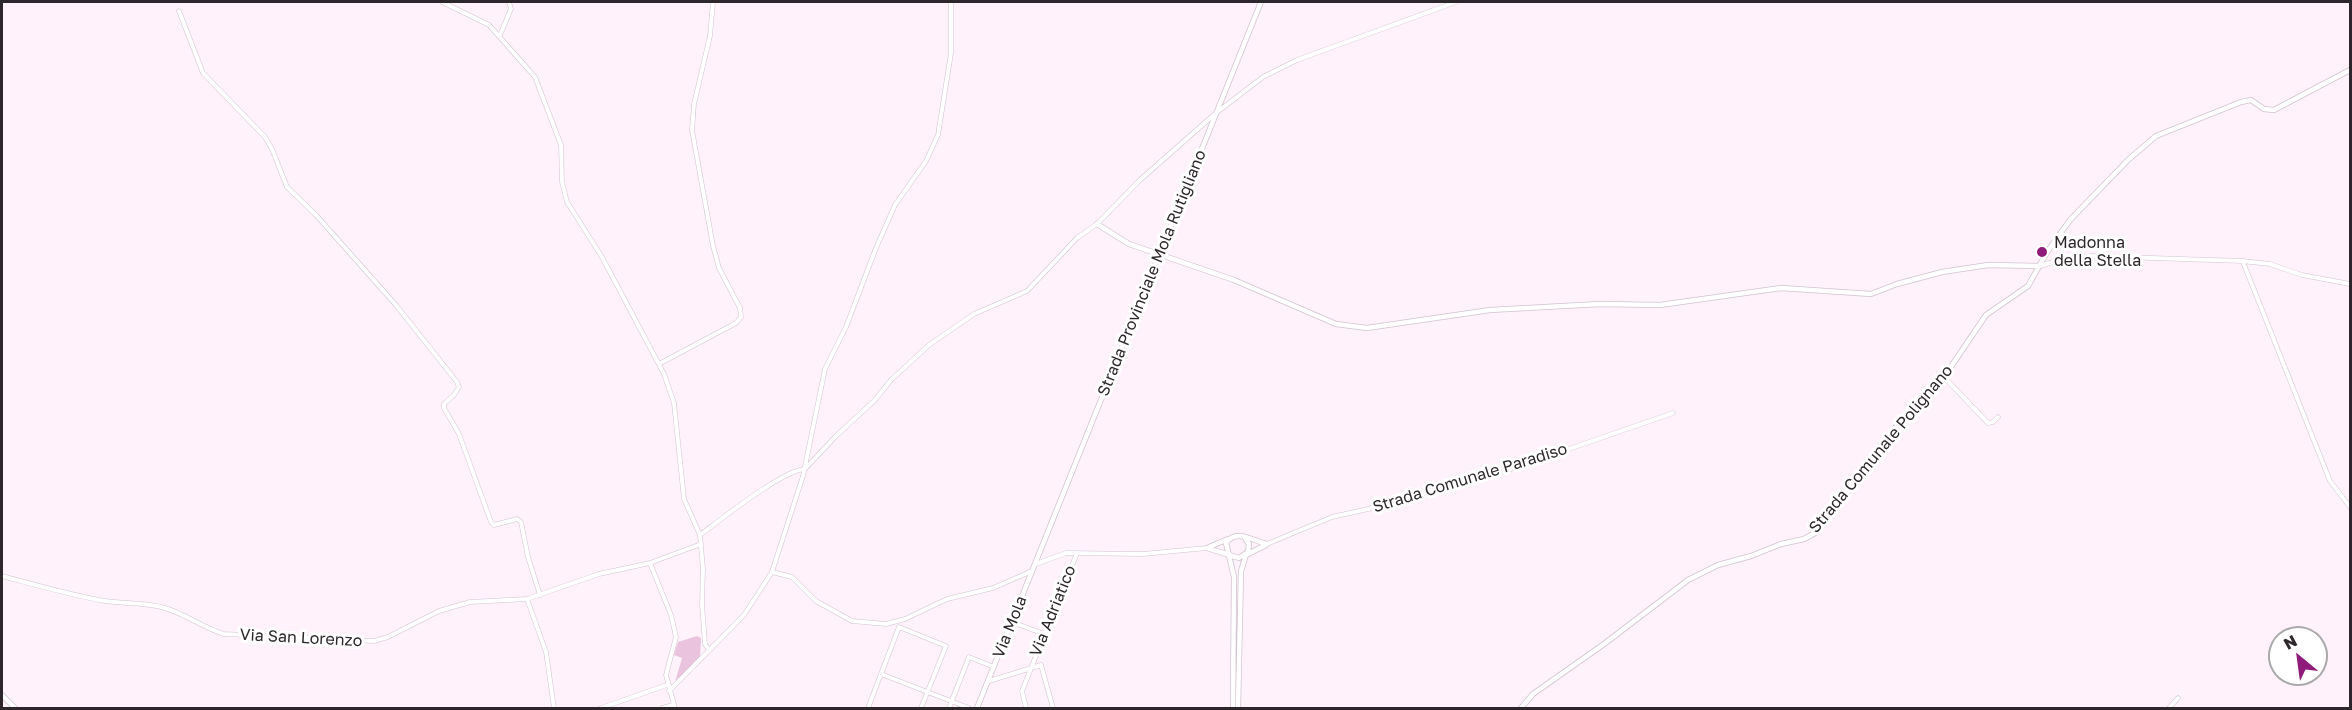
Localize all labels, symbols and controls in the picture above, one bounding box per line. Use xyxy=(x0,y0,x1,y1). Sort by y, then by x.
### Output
street label: Strada Provinciale Mola Rutigliano xyxy=(1094,147,1210,399)
place label: Madonna della Stella xyxy=(2054,233,2141,271)
marker: Madonna della Stella xyxy=(2035,245,2049,259)
street label: Strada Comunale Polignano xyxy=(1805,361,1957,537)
street label: Strada Comunale Paradiso xyxy=(1370,439,1570,517)
street label: Via Adriatico xyxy=(1026,562,1080,660)
street label: Via Mola xyxy=(989,593,1031,661)
street label: Via San Lorenzo xyxy=(239,625,363,651)
north arrow xyxy=(2268,626,2328,686)
text: N xyxy=(2280,630,2300,654)

